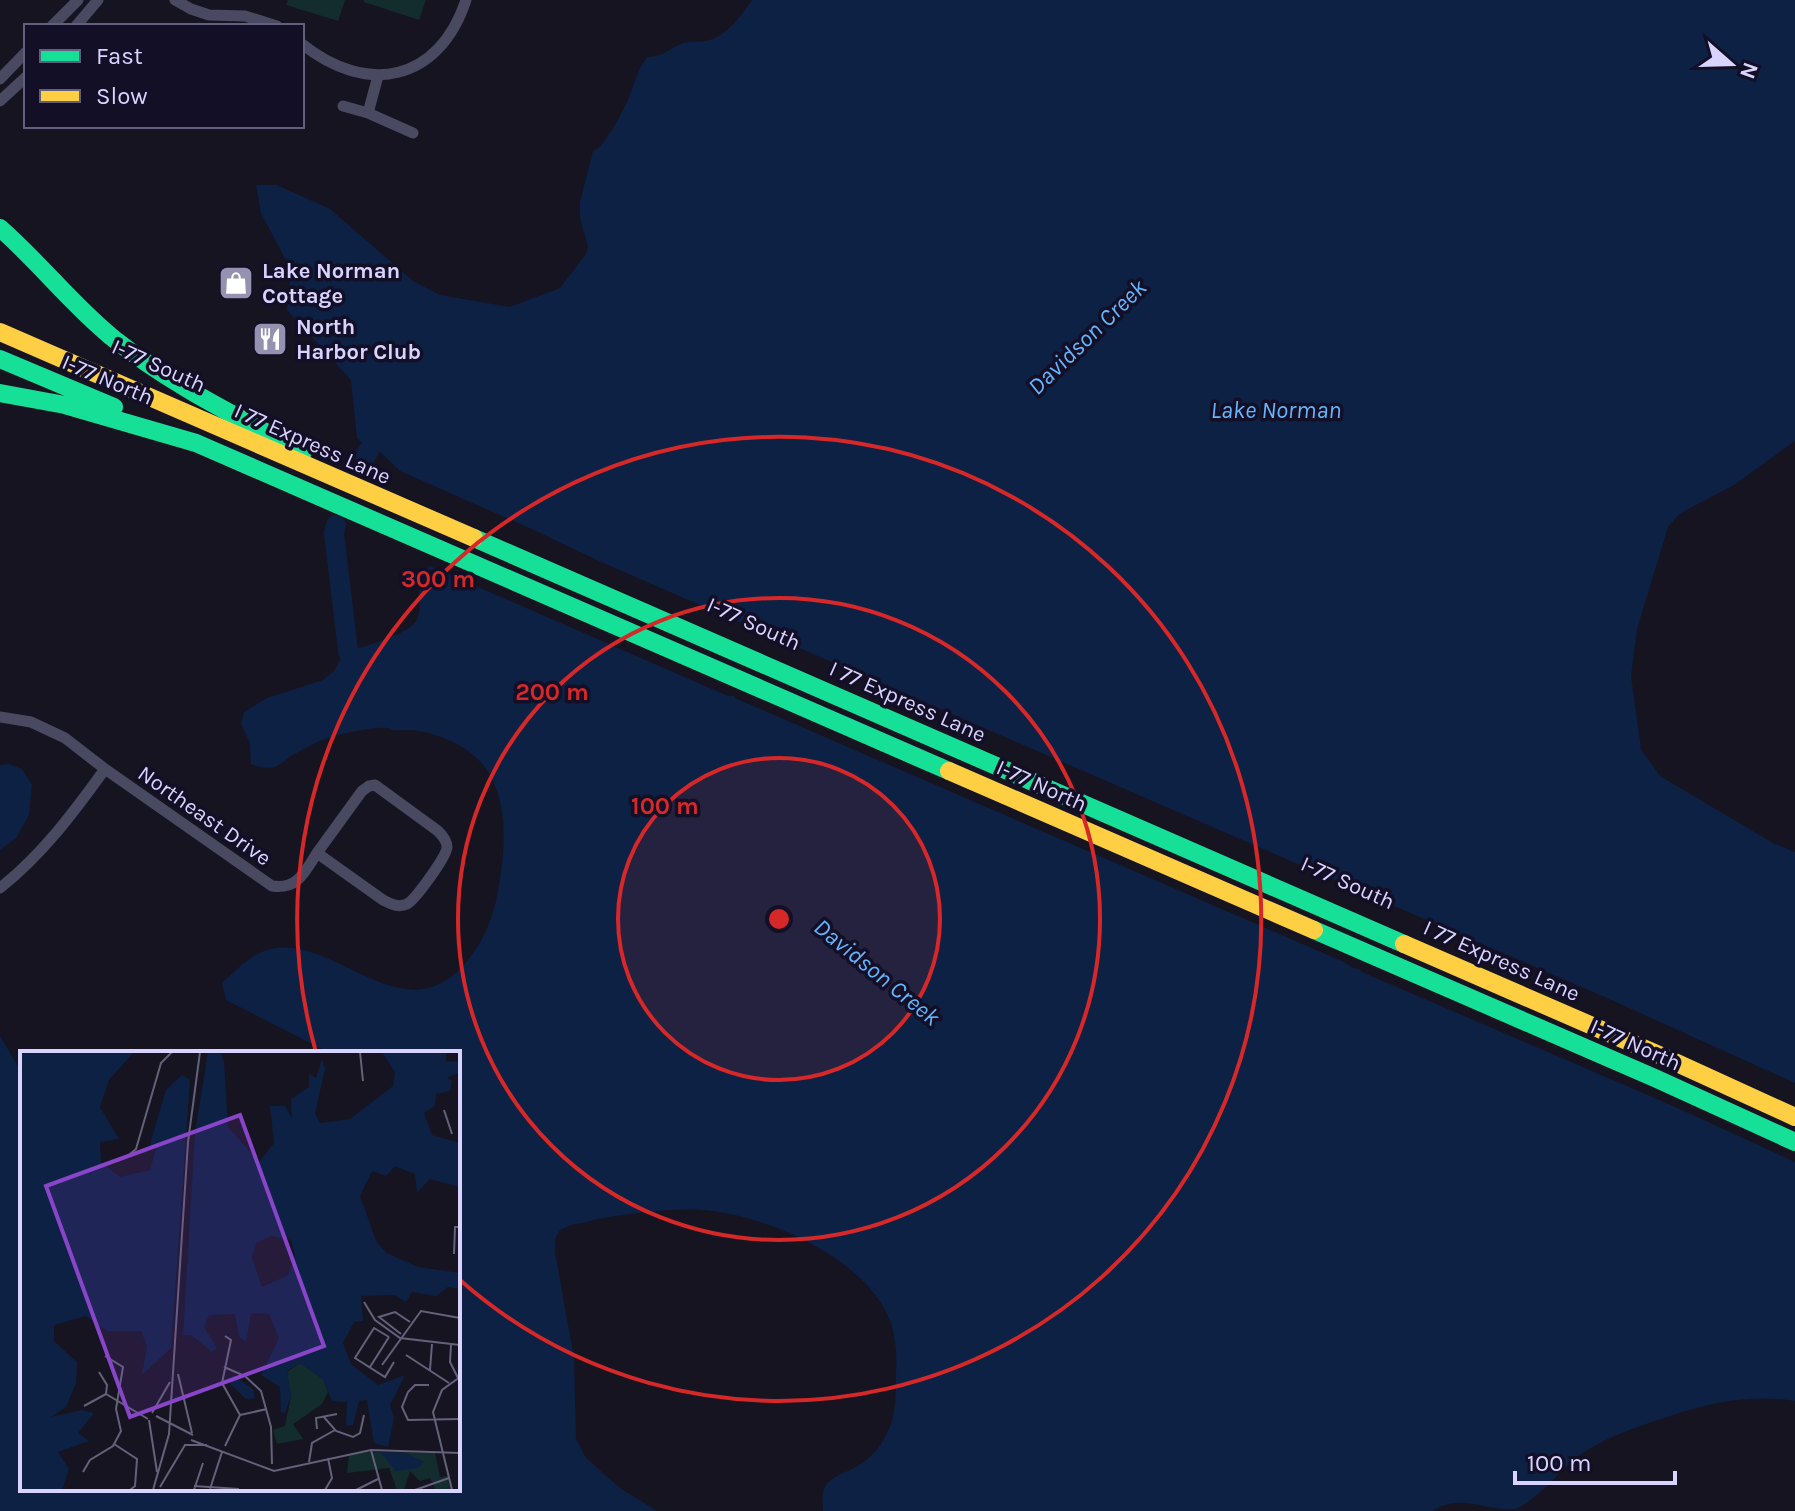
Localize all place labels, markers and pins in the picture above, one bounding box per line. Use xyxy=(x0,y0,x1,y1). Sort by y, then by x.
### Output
place label: Lake Norman Cottage xyxy=(262,258,400,309)
shop icon: Lake Norman Cottage xyxy=(217,264,255,302)
place label: North Harbor Club xyxy=(296,314,421,365)
restaurant icon: North Harbor Club xyxy=(251,320,289,358)
centre of rings xyxy=(765,905,793,933)

